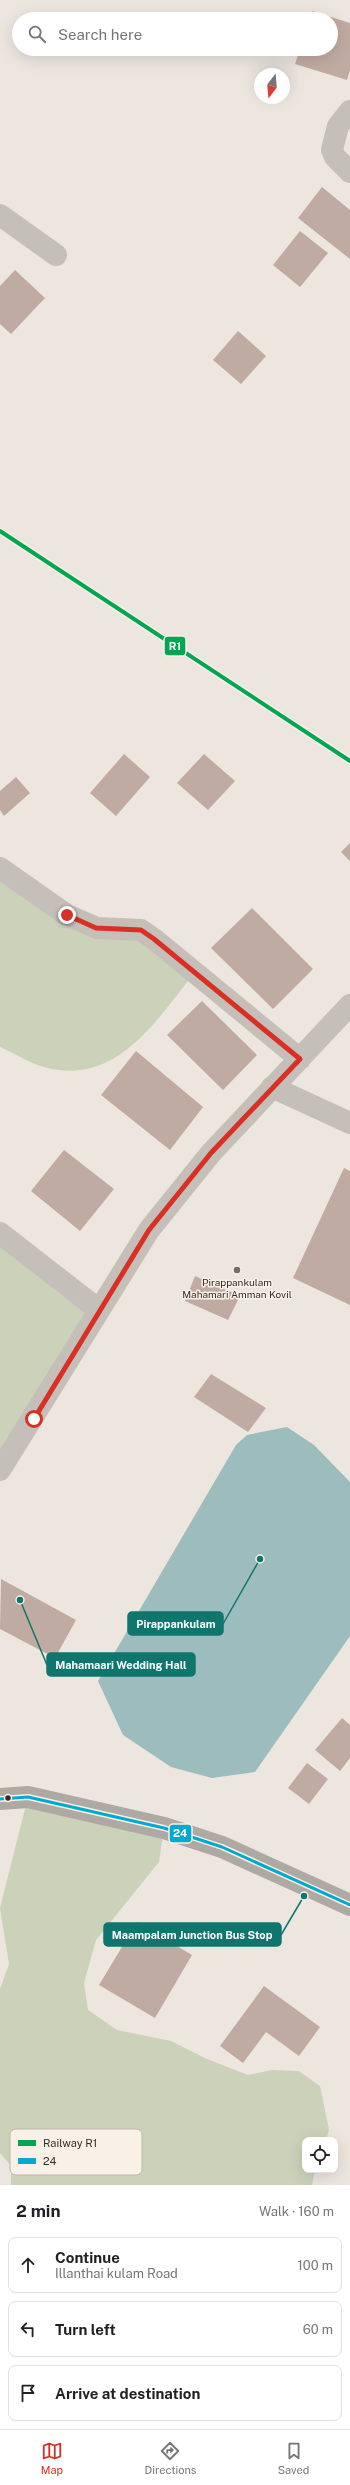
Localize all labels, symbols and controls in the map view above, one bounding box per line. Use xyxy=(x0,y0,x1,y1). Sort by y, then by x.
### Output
search box xyxy=(12,12,338,56)
icon: search xyxy=(26,23,48,45)
text: Search here xyxy=(58,26,142,43)
north arrow xyxy=(254,68,290,104)
line badge: R1 xyxy=(164,636,186,656)
text: R1 xyxy=(169,640,181,652)
route end xyxy=(58,906,76,924)
marker: Pirappankulam Mahamari Amman Kovil xyxy=(232,1265,242,1275)
place label: Pirappankulam Mahamari Amman Kovil xyxy=(182,1276,292,1300)
route start xyxy=(25,1410,43,1428)
callout: Pirappankulam xyxy=(128,1612,223,1635)
text: Pirappankulam xyxy=(136,1618,216,1630)
callout: Mahamaari Wedding Hall xyxy=(47,1653,195,1676)
text: Mahamaari Wedding Hall xyxy=(55,1659,187,1671)
unlabelled marker xyxy=(3,1793,13,1803)
line badge: 24 xyxy=(169,1824,192,1843)
text: 24 xyxy=(173,1827,187,1839)
callout: Maampalam Junction Bus Stop xyxy=(104,1923,281,1946)
text: Maampalam Junction Bus Stop xyxy=(112,1929,273,1941)
legend xyxy=(10,2129,142,2175)
text: Railway R1 xyxy=(43,2137,97,2149)
map controls xyxy=(302,2137,338,2173)
button: locate xyxy=(302,2137,338,2173)
text: 24 xyxy=(43,2155,57,2167)
text: 2 min xyxy=(16,2201,61,2221)
text: Walk · 160 m xyxy=(259,2204,334,2219)
text: Continue xyxy=(55,2249,120,2266)
icon: ahead xyxy=(17,2254,39,2276)
text: 100 m xyxy=(297,2258,333,2273)
text: Illanthai kulam Road xyxy=(55,2266,178,2281)
icon: left xyxy=(17,2318,39,2340)
text: Turn left xyxy=(55,2321,116,2338)
text: 60 m xyxy=(303,2322,333,2337)
icon: arrive xyxy=(17,2382,39,2404)
text: Arrive at destination xyxy=(55,2385,200,2402)
tab: Map xyxy=(41,2440,63,2476)
tab: Directions xyxy=(145,2440,196,2476)
tab: Saved xyxy=(278,2440,309,2476)

